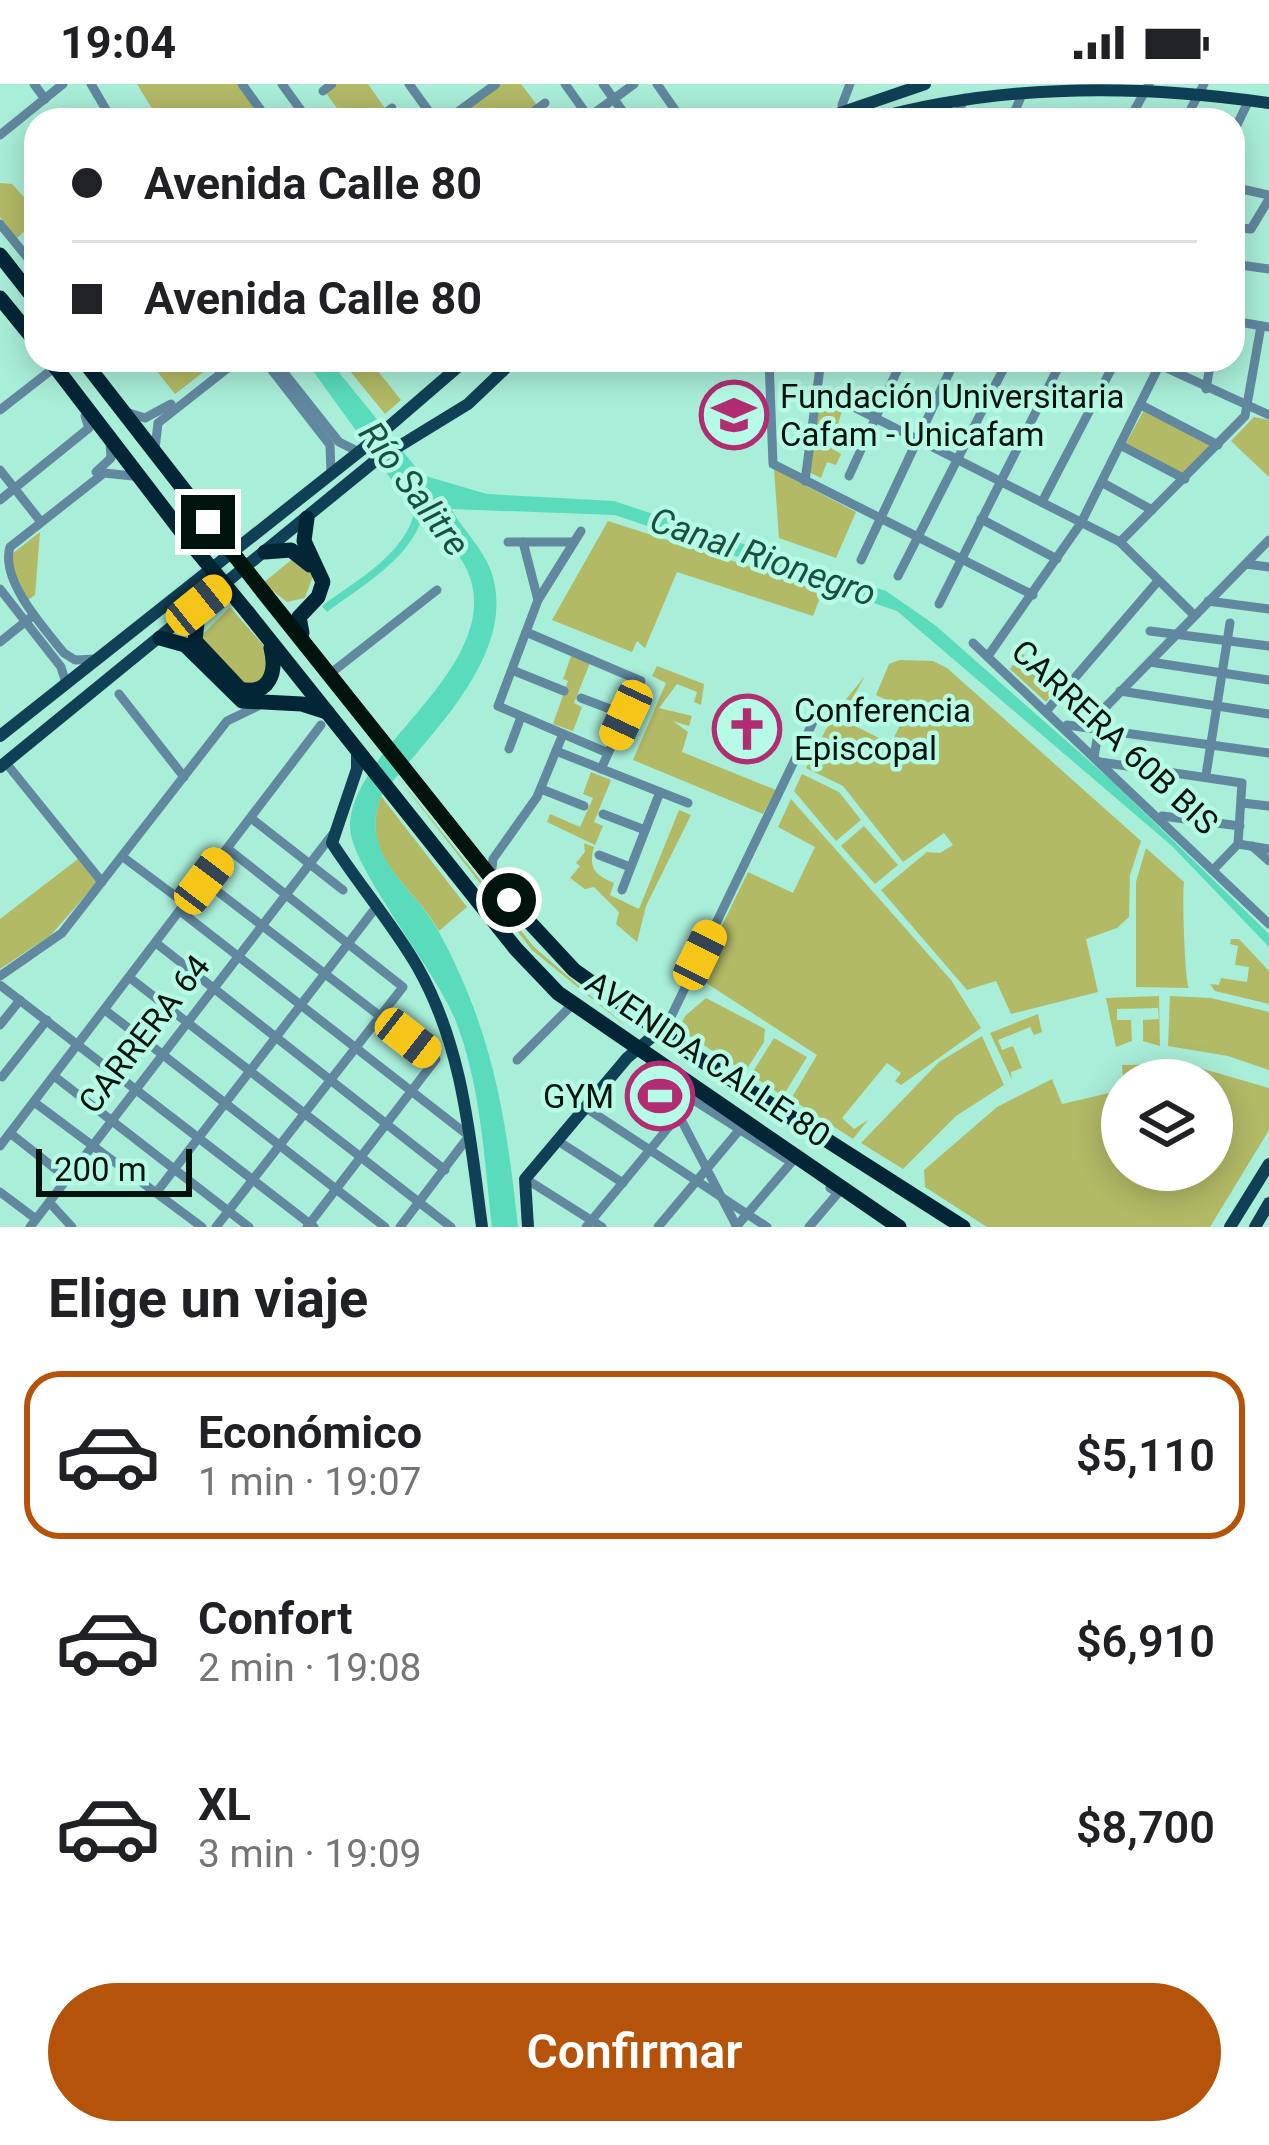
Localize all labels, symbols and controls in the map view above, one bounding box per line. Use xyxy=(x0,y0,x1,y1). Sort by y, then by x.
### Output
text: 19:04 xyxy=(60,16,176,69)
text: Avenida Calle 80 xyxy=(144,157,482,210)
text: Avenida Calle 80 xyxy=(144,272,482,325)
place label: Fundación Universitaria Cafam - Unicafam xyxy=(780,377,1124,454)
school or university icon: Fundación Universitaria Cafam - Unicafam xyxy=(699,380,769,450)
water label: Río Salitre xyxy=(350,414,478,564)
route end xyxy=(181,495,235,549)
water label: Canal Rionegro xyxy=(645,499,881,615)
car xyxy=(160,568,238,642)
street label: CARRERA 60B BIS xyxy=(1004,632,1226,842)
car xyxy=(594,675,658,755)
place label: Conferencia Episcopal xyxy=(794,691,971,768)
church icon: Conferencia Episcopal xyxy=(712,694,782,764)
car xyxy=(168,841,240,921)
route start xyxy=(482,873,536,927)
car xyxy=(668,915,732,995)
street label: CARRERA 64 xyxy=(70,947,218,1121)
street label: AVENIDA CALLE 80 xyxy=(579,963,837,1155)
car xyxy=(369,1002,447,1074)
map controls xyxy=(1101,1059,1233,1191)
button: layers xyxy=(1101,1059,1233,1191)
sports icon: GYM xyxy=(625,1061,695,1131)
place label: GYM xyxy=(543,1077,614,1116)
scale bar xyxy=(36,1143,192,1196)
text: 200 m xyxy=(54,1150,147,1189)
text: Elige un viaje xyxy=(48,1267,368,1330)
icon: car xyxy=(54,1401,162,1509)
text: Económico xyxy=(198,1406,422,1459)
text: $5,110 xyxy=(1076,1429,1215,1482)
text: 1 min · 19:07 xyxy=(198,1459,421,1505)
icon: car xyxy=(54,1587,162,1695)
text: Confort xyxy=(198,1592,352,1645)
text: $6,910 xyxy=(1076,1615,1215,1668)
text: 2 min · 19:08 xyxy=(198,1645,421,1691)
icon: car xyxy=(54,1773,162,1881)
text: XL xyxy=(198,1778,251,1831)
text: $8,700 xyxy=(1076,1801,1215,1854)
text: 3 min · 19:09 xyxy=(198,1831,421,1877)
button: Confirmar xyxy=(48,1983,1221,2121)

